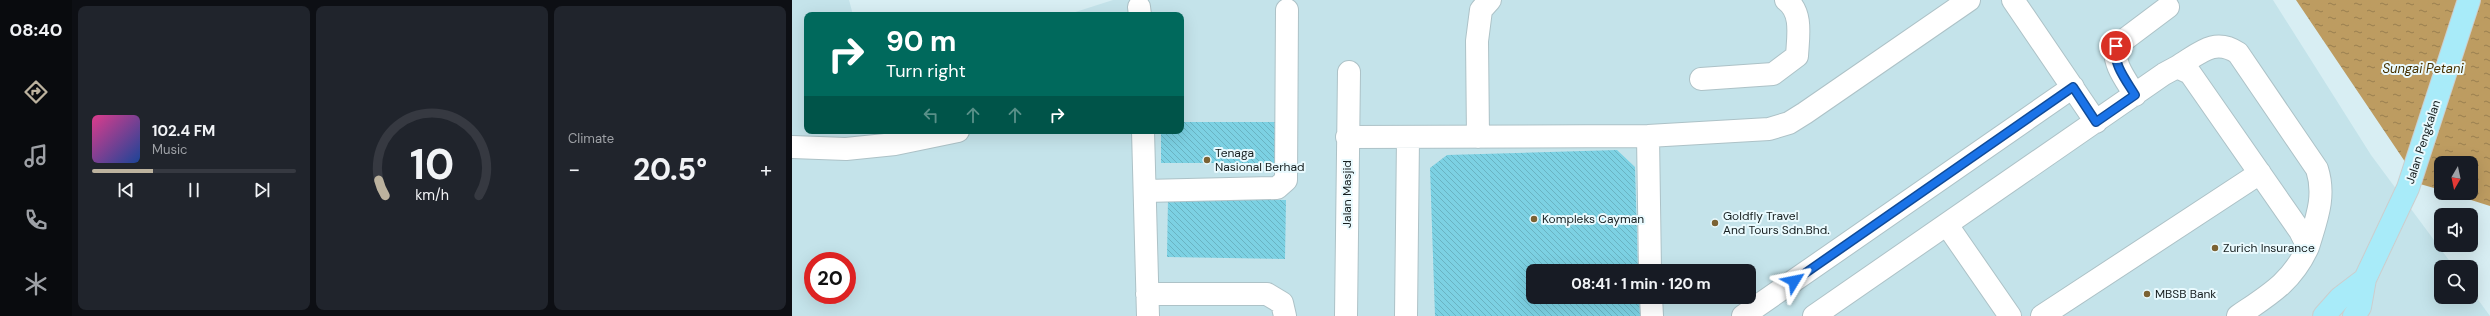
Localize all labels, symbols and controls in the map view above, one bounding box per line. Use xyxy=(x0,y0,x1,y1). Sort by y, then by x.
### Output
text: 08:40 xyxy=(9,18,63,42)
text: 90 m xyxy=(886,23,956,60)
icon: right xyxy=(820,28,872,80)
pin xyxy=(2099,29,2133,63)
icon: arrive xyxy=(2105,35,2127,57)
text: Turn right xyxy=(886,59,966,83)
water label: Sungai Petani xyxy=(2382,60,2464,77)
icon: directions xyxy=(22,78,50,106)
street label: Jalan Pengkalan xyxy=(2402,98,2444,186)
icon: left xyxy=(920,104,942,126)
icon: ahead xyxy=(962,104,984,126)
icon: ahead xyxy=(1004,104,1026,126)
icon: right xyxy=(1046,104,1068,126)
text: 102.4 FM xyxy=(152,121,215,141)
text: Climate xyxy=(568,130,614,147)
text: 10 xyxy=(410,138,454,192)
text: Music xyxy=(152,141,187,158)
icon: music xyxy=(22,142,50,170)
place label: Tenaga Nasional Berhad xyxy=(1215,145,1305,175)
text: 20.5° xyxy=(633,150,707,189)
text: − xyxy=(568,155,580,184)
text: + xyxy=(760,155,772,184)
marker: Tenaga Nasional Berhad xyxy=(1202,155,1212,165)
north arrow xyxy=(2434,156,2478,200)
map controls xyxy=(2434,156,2478,304)
street label: Jalan Masjid xyxy=(1339,160,1355,228)
icon: previous xyxy=(115,179,137,201)
icon: pause xyxy=(183,179,205,201)
icon: next xyxy=(251,179,273,201)
text: km/h xyxy=(415,186,449,204)
icon: phone xyxy=(22,206,50,234)
place label: Goldfly Travel And Tours Sdn.Bhd. xyxy=(1723,208,1830,238)
button: sound xyxy=(2434,208,2478,252)
place label: Kompleks Cayman xyxy=(1542,211,1644,227)
marker: Kompleks Cayman xyxy=(1529,214,1539,224)
marker: Goldfly Travel And Tours Sdn.Bhd. xyxy=(1710,218,1720,228)
place label: Zurich Insurance xyxy=(2223,240,2315,256)
marker: Zurich Insurance xyxy=(2210,243,2220,253)
speed limit sign: 20 xyxy=(804,252,856,304)
position arrow xyxy=(1773,260,1815,302)
button: search xyxy=(2434,260,2478,304)
icon: climate xyxy=(22,270,50,298)
text: 08:41 · 1 min · 120 m xyxy=(1571,274,1711,294)
place label: MBSB Bank xyxy=(2155,286,2216,302)
marker: MBSB Bank xyxy=(2142,289,2152,299)

